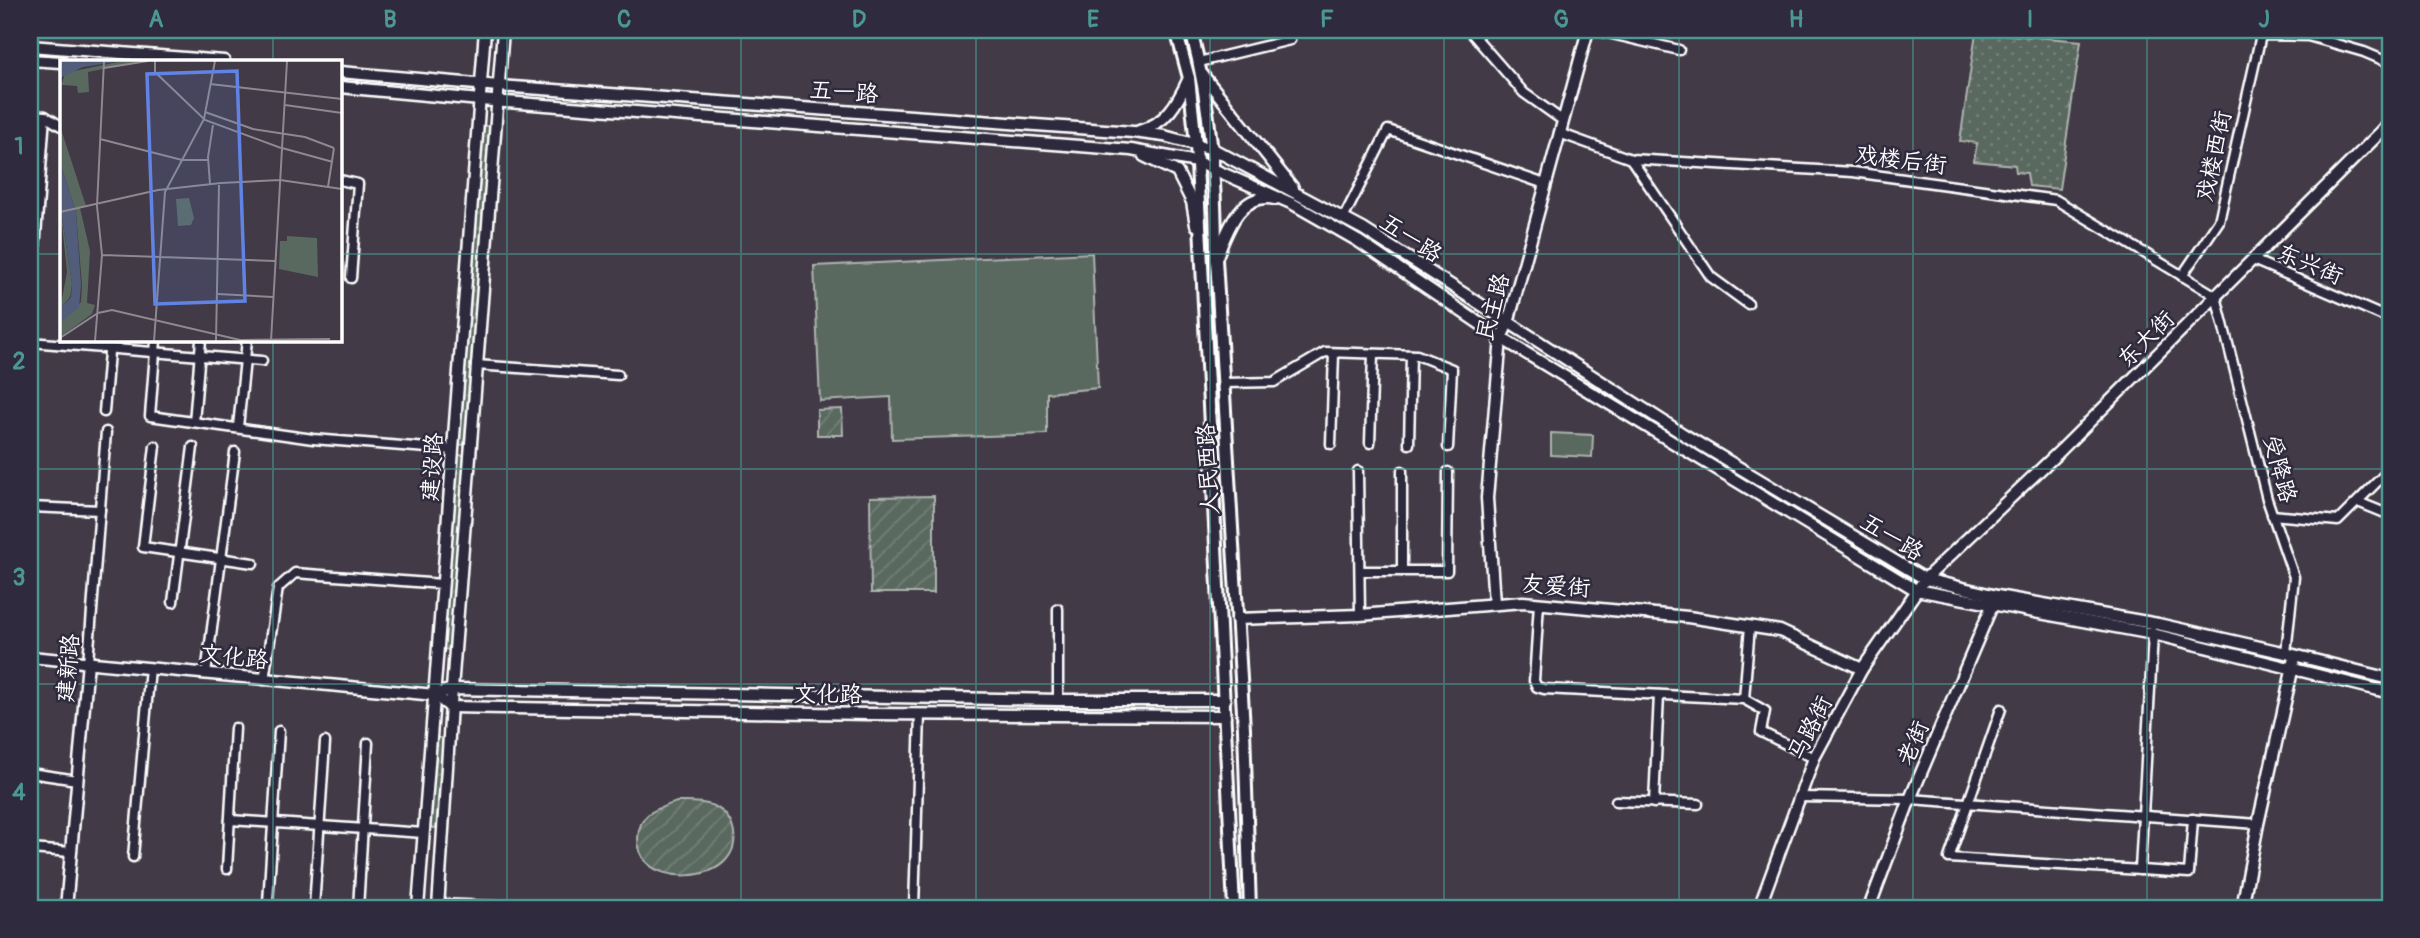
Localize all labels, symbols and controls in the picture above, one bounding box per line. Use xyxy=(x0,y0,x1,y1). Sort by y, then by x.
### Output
text: A xyxy=(149,5,164,34)
text: B xyxy=(383,5,397,34)
text: C xyxy=(617,5,631,34)
text: D xyxy=(852,5,866,34)
text: E xyxy=(1087,5,1099,34)
text: F xyxy=(1320,5,1334,34)
text: G xyxy=(1553,5,1569,34)
text: H xyxy=(1789,5,1803,34)
text: I xyxy=(2027,5,2033,34)
text: J xyxy=(2258,5,2270,34)
inset map xyxy=(60,60,341,341)
street label: 五一路 xyxy=(809,75,879,109)
street label: 戏楼西街 xyxy=(2190,108,2238,204)
text: 1 xyxy=(15,132,24,161)
street label: 戏楼后街 xyxy=(1854,140,1948,180)
street label: 五一路 xyxy=(1374,207,1448,269)
street label: 东兴街 xyxy=(2273,237,2347,291)
street label: 民主路 xyxy=(1470,270,1516,344)
street label: 东大街 xyxy=(2111,304,2181,374)
text: 2 xyxy=(13,347,26,376)
street label: 人民西路 xyxy=(1191,422,1225,516)
street label: 建设路 xyxy=(415,432,449,502)
street label: 受降路 xyxy=(2257,432,2303,506)
street label: 五一路 xyxy=(1855,507,1929,567)
text: 3 xyxy=(13,563,25,592)
street label: 友爱街 xyxy=(1521,569,1591,603)
street label: 建新路 xyxy=(51,632,85,704)
street label: 文化路 xyxy=(198,639,270,675)
street label: 文化路 xyxy=(793,679,863,709)
street label: 马路街 xyxy=(1781,691,1839,765)
street label: 老街 xyxy=(1891,716,1935,770)
text: 4 xyxy=(12,778,26,807)

